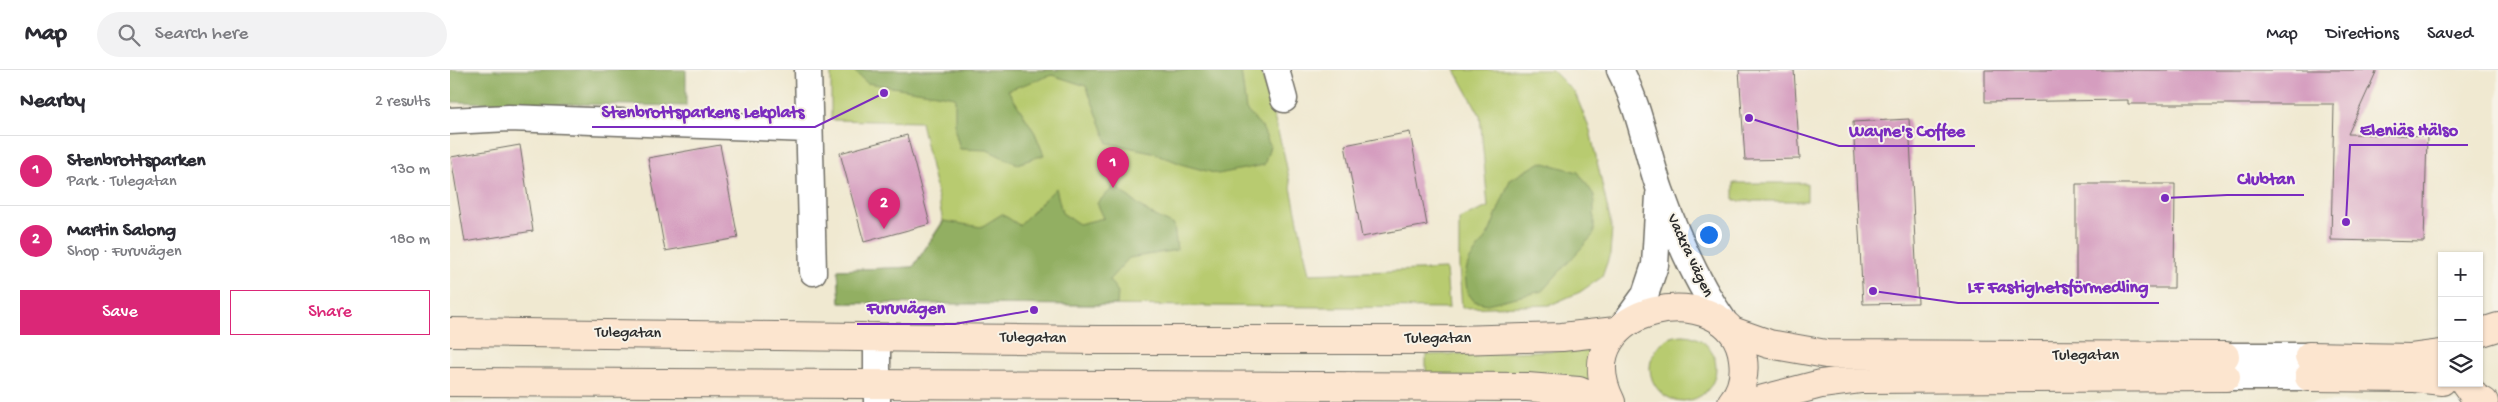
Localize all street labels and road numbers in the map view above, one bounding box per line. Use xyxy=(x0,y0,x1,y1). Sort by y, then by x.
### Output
street label: Vackra vägen xyxy=(1661,210,1717,301)
street label: Tulegatan xyxy=(594,324,662,344)
street label: Tulegatan xyxy=(999,329,1067,349)
street label: Tulegatan xyxy=(1404,330,1472,349)
street label: Tulegatan xyxy=(2052,347,2120,366)

